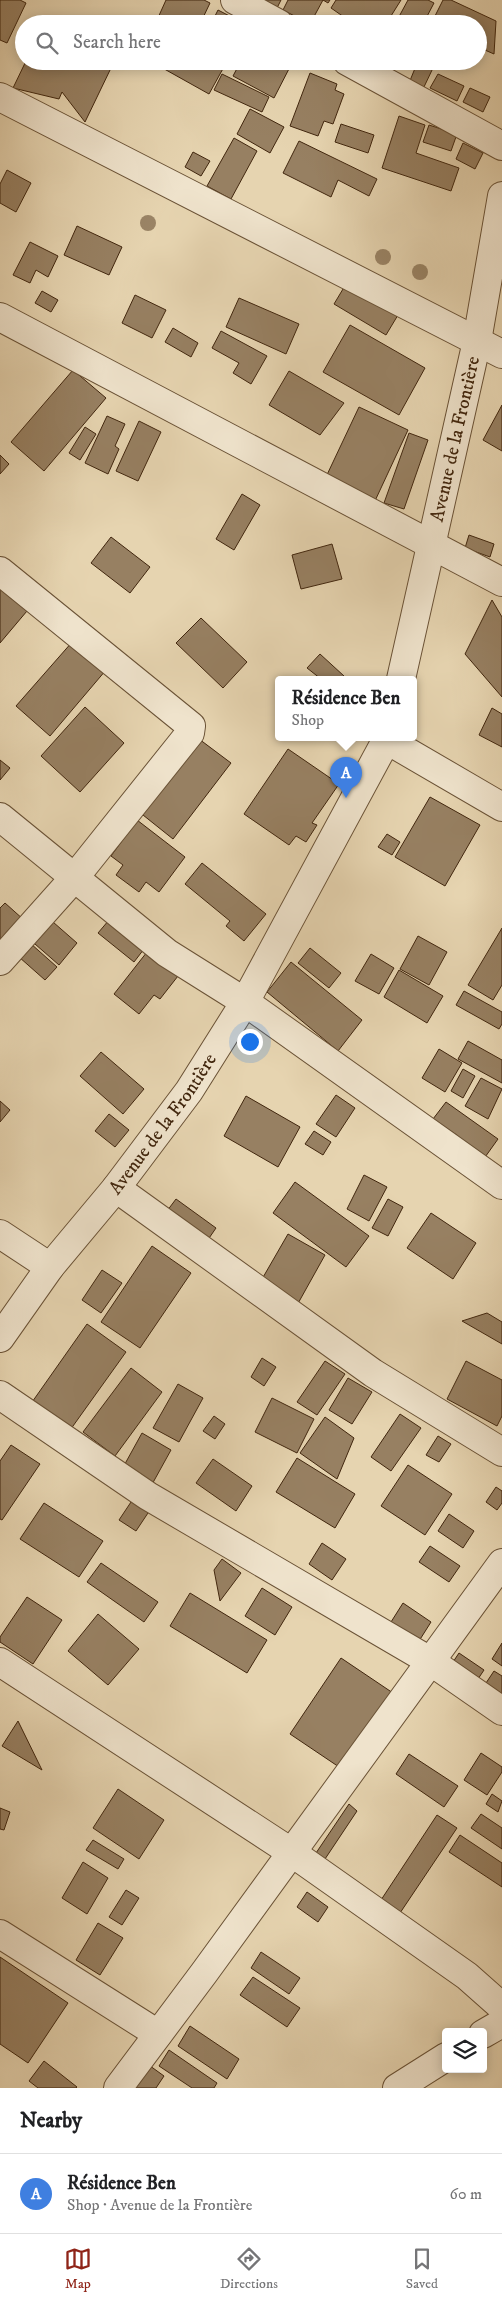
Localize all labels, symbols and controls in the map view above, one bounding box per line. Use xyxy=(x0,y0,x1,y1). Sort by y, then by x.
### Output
search box xyxy=(15,15,487,70)
icon: search xyxy=(33,29,61,57)
text: Search here xyxy=(73,31,161,54)
street label: Avenue de la Frontière xyxy=(425,354,485,524)
popup xyxy=(275,676,417,741)
text: Résidence Ben xyxy=(292,687,400,710)
text: Shop xyxy=(292,710,324,730)
pin: A xyxy=(330,757,362,798)
your location xyxy=(237,1029,263,1055)
street label: Avenue de la Frontière xyxy=(104,1049,221,1199)
map controls xyxy=(442,2028,487,2073)
button: layers xyxy=(442,2028,487,2073)
text: Nearby xyxy=(20,2108,82,2134)
text: Résidence Ben xyxy=(67,2172,176,2195)
text: A xyxy=(31,2184,41,2204)
text: 60 m xyxy=(450,2184,482,2204)
text: Shop · Avenue de la Frontière xyxy=(67,2195,252,2215)
tab: Map xyxy=(64,2245,92,2293)
tab: Directions xyxy=(220,2245,278,2293)
tab: Saved xyxy=(406,2245,438,2293)

